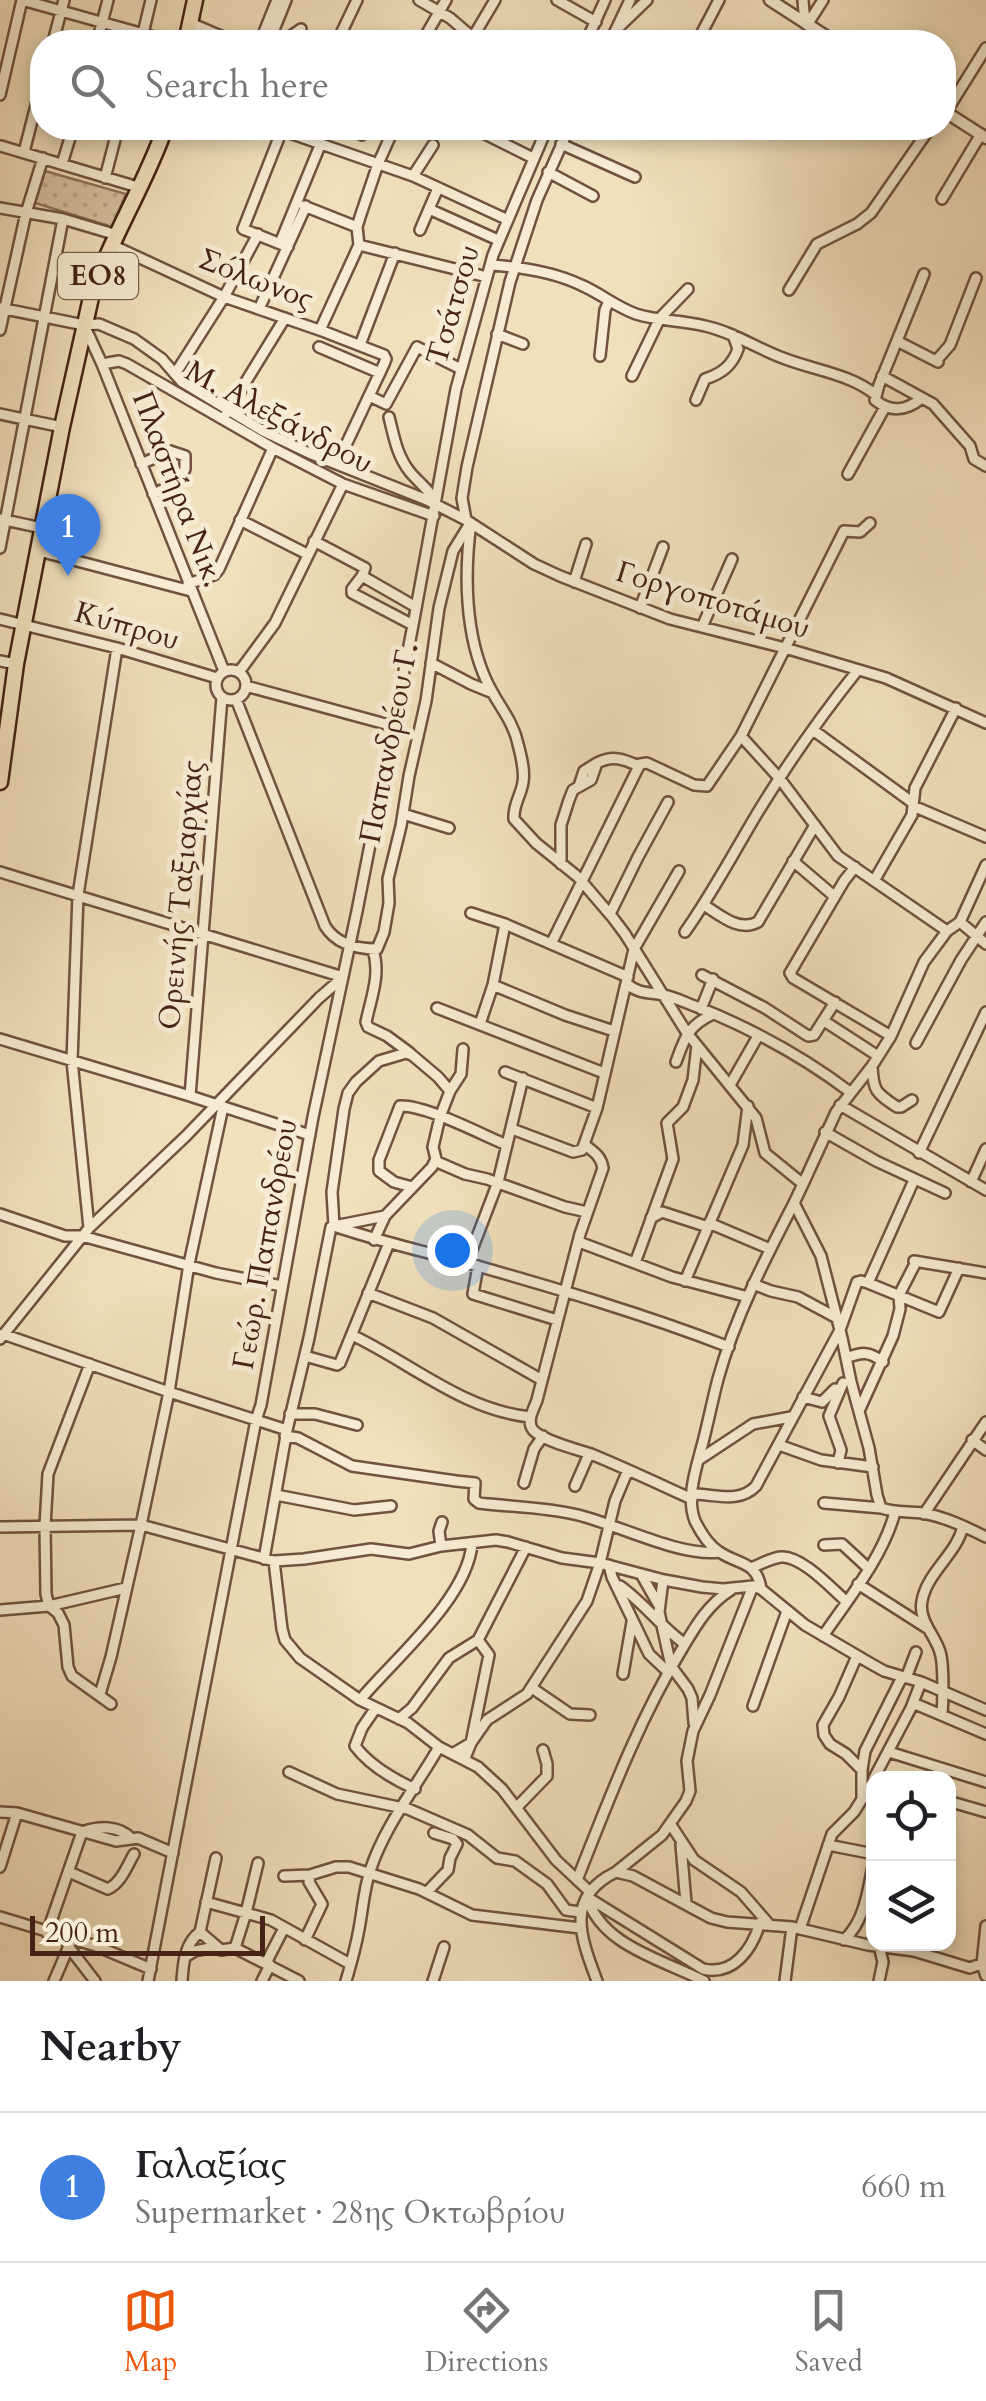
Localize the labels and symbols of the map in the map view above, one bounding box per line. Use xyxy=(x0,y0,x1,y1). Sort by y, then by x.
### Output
street label: Σόλωνος xyxy=(193,238,319,320)
street label: Τσάτσου xyxy=(416,240,490,370)
road number: ΕΟ8 xyxy=(58,253,138,299)
street label: Μ. Αλεξάνδρου xyxy=(178,350,380,484)
street label: Πλαστήρα Νικ. xyxy=(122,385,234,593)
pin: 1 xyxy=(36,494,100,576)
street label: Γοργοποτάμου xyxy=(611,551,815,649)
street label: Κύπρου xyxy=(70,592,184,660)
street label: Παπανδρέου Γ. xyxy=(349,639,429,847)
street label: Ορεινής Ταξιαρχίας xyxy=(149,758,213,1031)
street label: Γεώρ. Παπανδρέου xyxy=(223,1115,307,1373)
your location xyxy=(427,1225,478,1276)
scale bar xyxy=(30,1911,265,1956)

